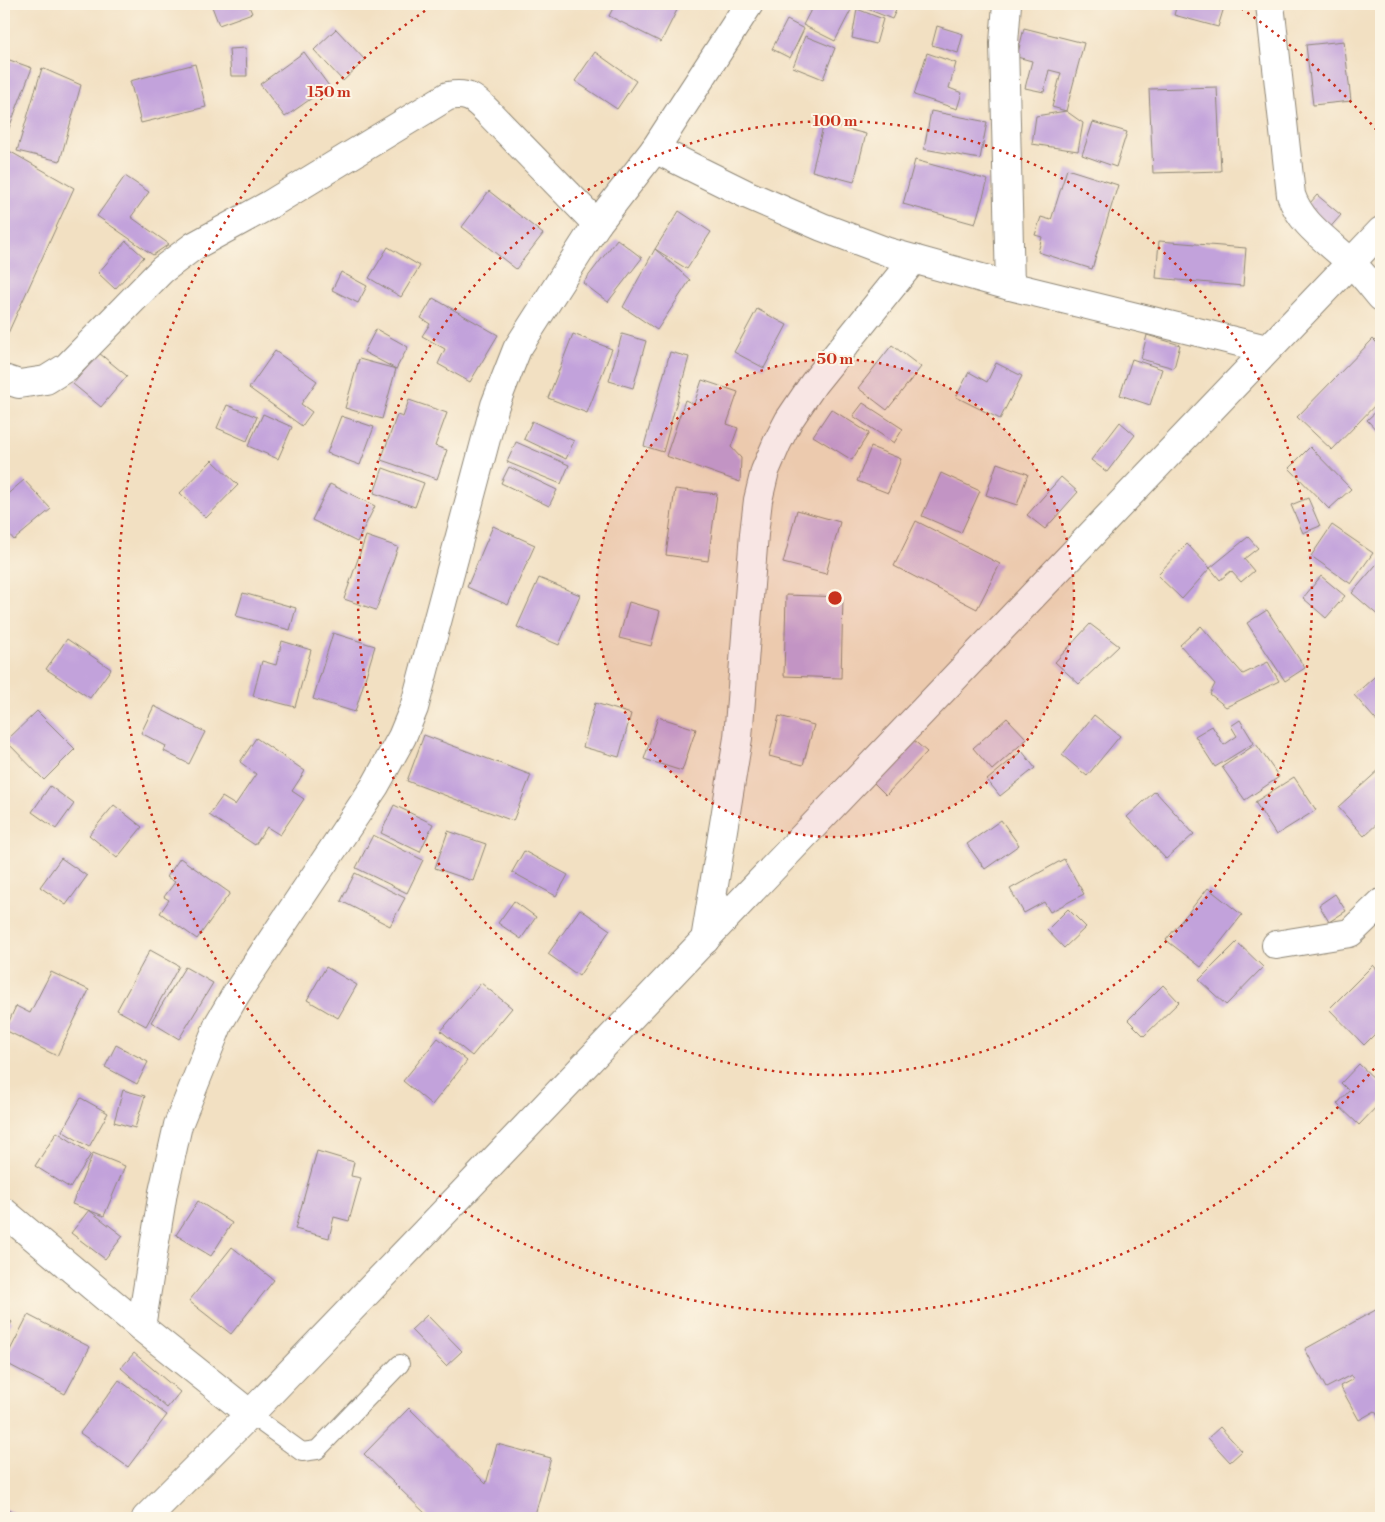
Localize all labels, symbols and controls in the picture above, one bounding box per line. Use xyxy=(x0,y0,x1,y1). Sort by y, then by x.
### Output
text: 150 m xyxy=(307,83,351,102)
text: 100 m xyxy=(813,112,858,131)
text: 50 m xyxy=(817,350,853,369)
centre of rings xyxy=(826,589,844,607)

